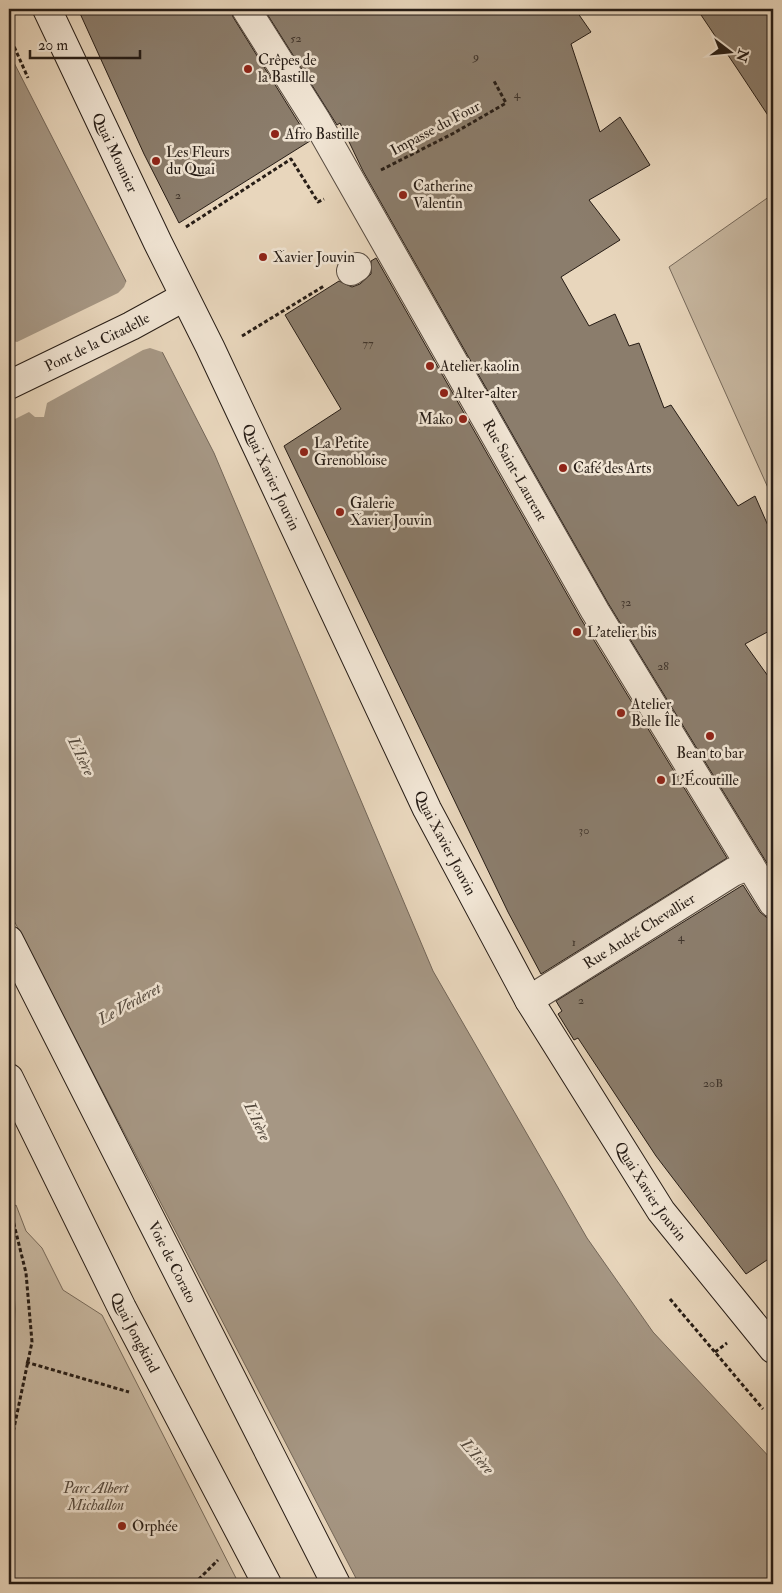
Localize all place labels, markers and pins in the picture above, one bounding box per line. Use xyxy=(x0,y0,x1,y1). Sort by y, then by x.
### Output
place label: Crêpes de la Bastille xyxy=(258,51,316,87)
marker: Crêpes de la Bastille xyxy=(242,63,254,75)
place label: Afro Bastille xyxy=(284,125,359,144)
marker: Afro Bastille xyxy=(269,128,281,140)
place label: Les Fleurs du Quai xyxy=(166,143,229,179)
marker: Les Fleurs du Quai xyxy=(150,155,162,167)
place label: Catherine Valentin xyxy=(413,177,473,213)
marker: Catherine Valentin xyxy=(397,189,409,201)
place label: Xavier Jouvin xyxy=(273,248,355,268)
marker: Xavier Jouvin xyxy=(257,251,269,263)
place label: Atelier kaolin xyxy=(439,357,520,376)
marker: Atelier kaolin xyxy=(424,360,436,372)
place label: Alter-alter xyxy=(453,384,517,403)
marker: Alter-alter xyxy=(438,387,450,399)
place label: Mako xyxy=(418,410,453,429)
marker: Mako xyxy=(457,413,469,425)
place label: La Petite Grenobloise xyxy=(314,434,387,470)
marker: La Petite Grenobloise xyxy=(298,446,310,458)
place label: Café des Arts xyxy=(573,459,651,478)
marker: Café des Arts xyxy=(557,462,569,474)
place label: Galerie Xavier Jouvin xyxy=(350,494,432,531)
marker: Galerie Xavier Jouvin xyxy=(334,506,346,518)
place label: L'atelier bis xyxy=(587,623,657,642)
marker: L'atelier bis xyxy=(571,626,583,638)
place label: Atelier Belle Île xyxy=(630,695,680,731)
marker: Atelier Belle Île xyxy=(615,707,627,719)
marker: Bean to bar xyxy=(704,730,716,742)
place label: Bean to bar xyxy=(676,744,744,763)
place label: L'Écoutille xyxy=(671,769,739,790)
marker: L'Écoutille xyxy=(655,774,667,786)
place label: Orphée xyxy=(132,1517,178,1537)
marker: Orphée xyxy=(116,1520,128,1532)

